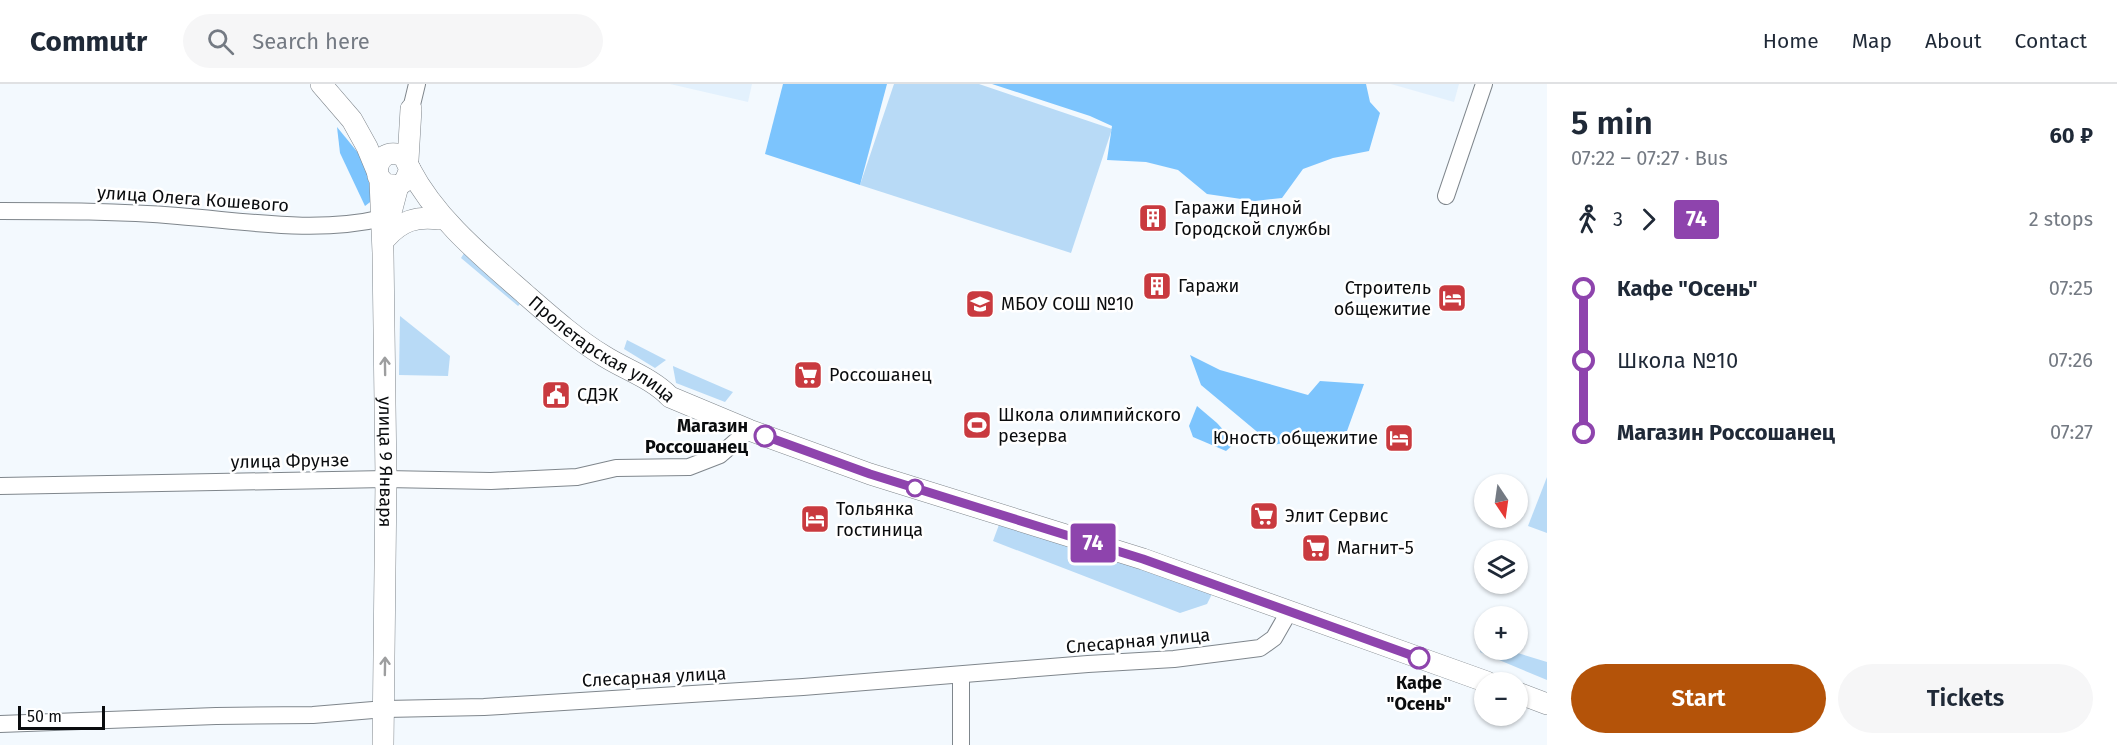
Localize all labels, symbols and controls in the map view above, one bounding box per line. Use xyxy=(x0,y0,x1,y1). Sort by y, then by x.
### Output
search box xyxy=(183,14,603,68)
text: Commutr xyxy=(30,25,147,58)
icon: search xyxy=(204,25,237,58)
text: Search here xyxy=(252,28,370,55)
text: Home xyxy=(1763,28,1819,54)
text: Map xyxy=(1852,28,1892,54)
text: About xyxy=(1925,28,1982,54)
text: Contact xyxy=(2015,28,2087,54)
text: 5 min xyxy=(1571,103,1653,143)
text: 60 ₽ xyxy=(2049,122,2093,149)
text: 07:22 – 07:27 · Bus xyxy=(1571,146,1728,170)
street label: улица Олега Кошевого xyxy=(96,181,290,217)
place label: Гаражи Единой Городской службы xyxy=(1174,197,1331,240)
building icon: Гаражи Единой Городской службы xyxy=(1137,202,1169,234)
icon: walk xyxy=(1571,203,1604,236)
icon: forward xyxy=(1632,203,1665,236)
text: 74 xyxy=(1686,206,1707,232)
text: 3 xyxy=(1613,207,1623,231)
text: 2 stops xyxy=(2029,207,2093,231)
building icon: Гаражи xyxy=(1141,270,1173,302)
place label: Гаражи xyxy=(1178,275,1239,297)
text: Кафе "Осень" xyxy=(1617,275,1758,302)
text: 07:25 xyxy=(2049,276,2093,300)
place label: Строитель общежитие xyxy=(1334,277,1431,320)
hotel icon: Строитель общежитие xyxy=(1436,282,1468,314)
school or university icon: МБОУ СОШ №10 xyxy=(964,288,996,320)
street label: Пролетарская улица xyxy=(524,291,680,407)
place label: МБОУ СОШ №10 xyxy=(1001,293,1134,315)
text: Школа №10 xyxy=(1617,347,1738,374)
text: 07:26 xyxy=(2048,348,2093,372)
one-way arrow xyxy=(379,356,391,376)
supermarket icon: Россошанец xyxy=(792,359,824,391)
place label: Россошанец xyxy=(829,364,932,386)
public building icon: СДЭК xyxy=(540,379,572,411)
place label: СДЭК xyxy=(577,384,619,406)
street label: улица 9 Января xyxy=(374,396,397,528)
place label: Школа олимпийского резерва xyxy=(998,404,1181,447)
sports icon: Школа олимпийского резерва xyxy=(961,409,993,441)
place label: Магазин Россошанец xyxy=(645,415,748,458)
text: Магазин Россошанец xyxy=(1617,419,1835,446)
text: 07:27 xyxy=(2050,420,2093,444)
hotel icon: Юность общежитие xyxy=(1383,422,1415,454)
marker: Магазин Россошанец xyxy=(754,425,776,447)
place label: Юность общежитие xyxy=(1213,427,1378,449)
street label: улица Фрунзе xyxy=(231,449,349,473)
north arrow xyxy=(1474,474,1528,528)
map controls xyxy=(1474,474,1528,726)
unlabelled marker xyxy=(906,479,924,497)
place label: Тольянка гостиница xyxy=(836,498,923,541)
supermarket icon: Элит Сервис xyxy=(1248,500,1280,532)
hotel icon: Тольянка гостиница xyxy=(799,503,831,535)
place label: Элит Сервис xyxy=(1285,505,1389,527)
line badge: 74 xyxy=(1066,524,1120,562)
text: 74 xyxy=(1083,530,1103,556)
supermarket icon: Магнит-5 xyxy=(1300,532,1332,564)
place label: Магнит-5 xyxy=(1337,537,1414,559)
button: layers xyxy=(1474,540,1528,594)
button: + xyxy=(1474,606,1528,660)
street label: Слесарная улица xyxy=(1065,624,1211,658)
marker: Кафе "Осень" xyxy=(1408,647,1430,669)
one-way arrow xyxy=(379,656,391,676)
street label: Слесарная улица xyxy=(581,662,727,692)
button: Start xyxy=(1571,664,1826,733)
button: Tickets xyxy=(1838,664,2093,733)
place label: Кафе "Осень" xyxy=(1387,672,1452,715)
button: − xyxy=(1474,672,1528,726)
scale bar xyxy=(18,703,105,730)
text: 50 m xyxy=(27,707,62,726)

